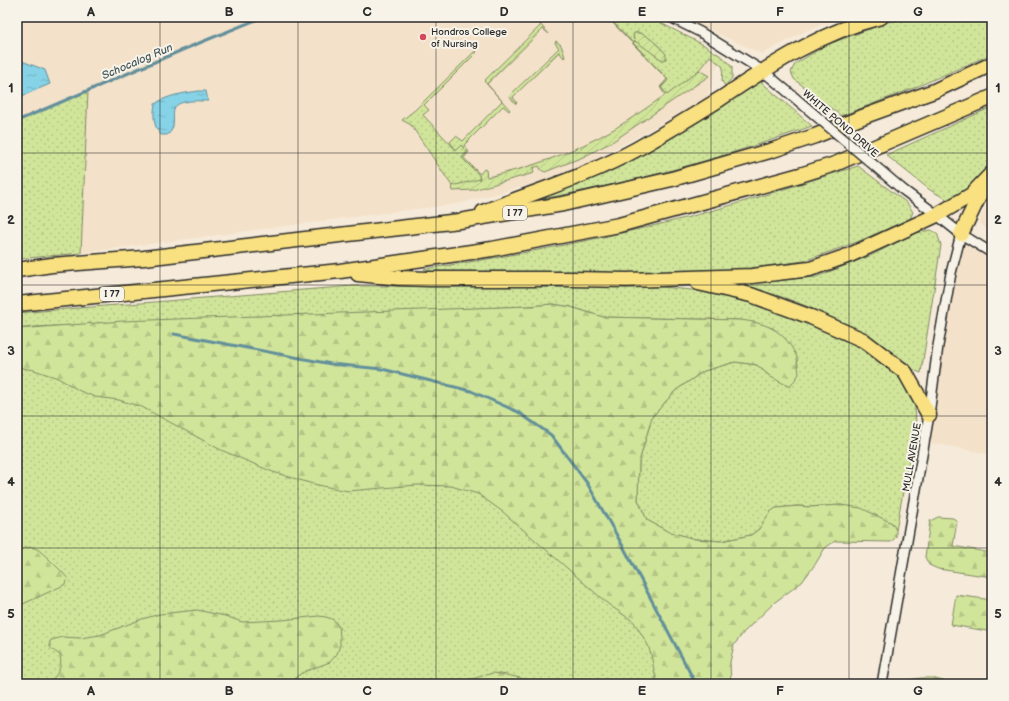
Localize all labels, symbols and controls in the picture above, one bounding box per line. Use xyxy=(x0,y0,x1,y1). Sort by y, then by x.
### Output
text: A xyxy=(86,4,95,20)
text: B xyxy=(224,4,234,20)
text: C xyxy=(362,4,372,20)
text: D xyxy=(499,4,509,20)
text: E xyxy=(638,4,647,20)
text: F xyxy=(776,4,784,20)
text: G xyxy=(913,4,923,20)
place label: Hondros College of Nursing xyxy=(431,26,507,50)
marker: Hondros College of Nursing xyxy=(418,32,428,42)
water label: Schocalog Run xyxy=(100,41,175,82)
text: 1 xyxy=(8,80,14,96)
text: 1 xyxy=(995,80,1001,96)
street label: WHITE POND DRIVE xyxy=(800,88,881,160)
road number: I 77 xyxy=(503,206,527,220)
text: 2 xyxy=(7,212,15,228)
text: 2 xyxy=(994,212,1002,228)
road number: I 77 xyxy=(100,287,124,301)
text: 3 xyxy=(7,343,15,359)
text: 3 xyxy=(994,343,1002,359)
street label: MULL AVENUE xyxy=(900,421,924,492)
text: 4 xyxy=(7,474,15,490)
text: 4 xyxy=(994,474,1002,490)
text: 5 xyxy=(7,606,15,622)
text: 5 xyxy=(994,606,1002,622)
text: A xyxy=(86,683,95,699)
text: B xyxy=(224,683,234,699)
text: C xyxy=(362,683,372,699)
text: D xyxy=(499,683,509,699)
text: E xyxy=(638,683,647,699)
text: F xyxy=(776,683,784,699)
text: G xyxy=(913,683,923,699)

